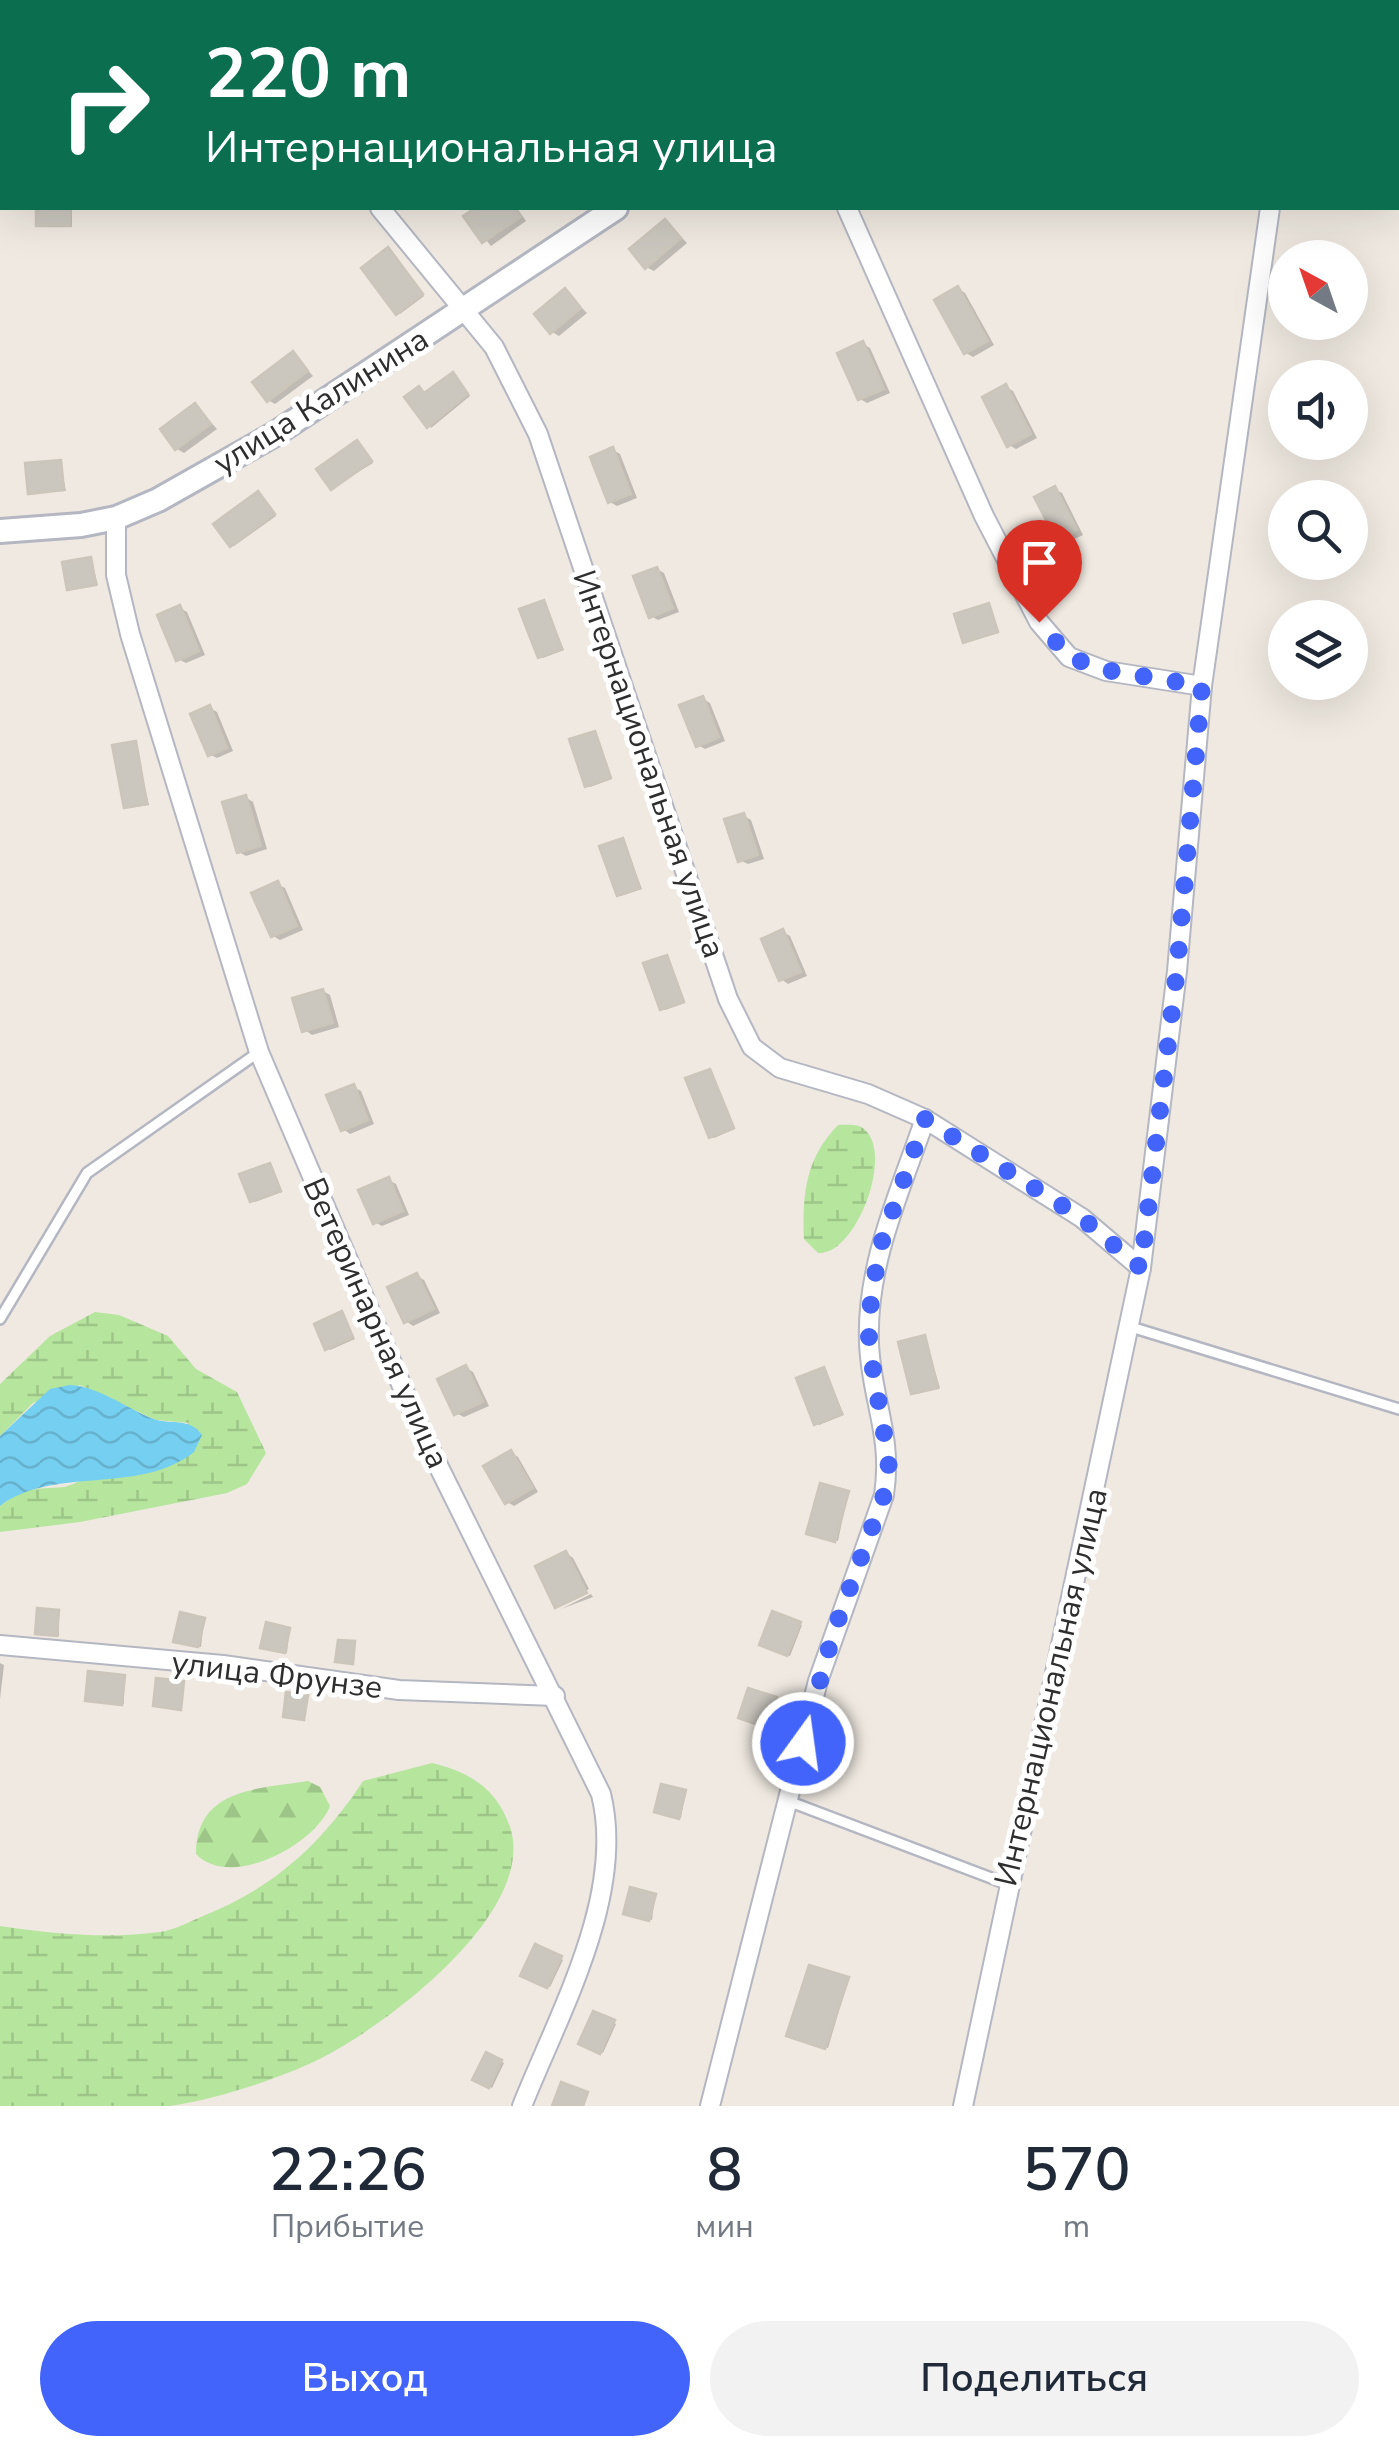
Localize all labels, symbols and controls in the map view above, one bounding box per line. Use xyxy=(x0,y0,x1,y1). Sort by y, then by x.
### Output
text: 220 m xyxy=(205,26,411,122)
icon: right xyxy=(40,40,170,170)
text: Интернациональная улица xyxy=(205,117,778,178)
north arrow xyxy=(1268,240,1368,340)
map controls xyxy=(1268,240,1368,700)
street label: улица Калинина xyxy=(205,318,437,484)
button: sound xyxy=(1268,360,1368,460)
button: search xyxy=(1268,480,1368,580)
pin xyxy=(997,520,1082,623)
icon: arrive xyxy=(1012,535,1067,590)
street label: Интернациональная улица xyxy=(562,564,736,964)
button: layers xyxy=(1268,600,1368,700)
street label: Ветеринарная улица xyxy=(293,1171,459,1475)
street label: Интернациональная улица xyxy=(984,1484,1118,1890)
street label: улица Фрунзе xyxy=(169,1641,385,1709)
position arrow xyxy=(751,1691,855,1795)
text: 22:26 xyxy=(269,2129,427,2211)
text: 8 xyxy=(707,2129,743,2211)
text: 570 xyxy=(1022,2129,1130,2211)
text: Прибытие xyxy=(271,2205,424,2248)
text: мин xyxy=(695,2205,754,2248)
text: m xyxy=(1063,2205,1090,2248)
button: Выход xyxy=(40,2321,690,2436)
button: Поделиться xyxy=(710,2321,1359,2436)

